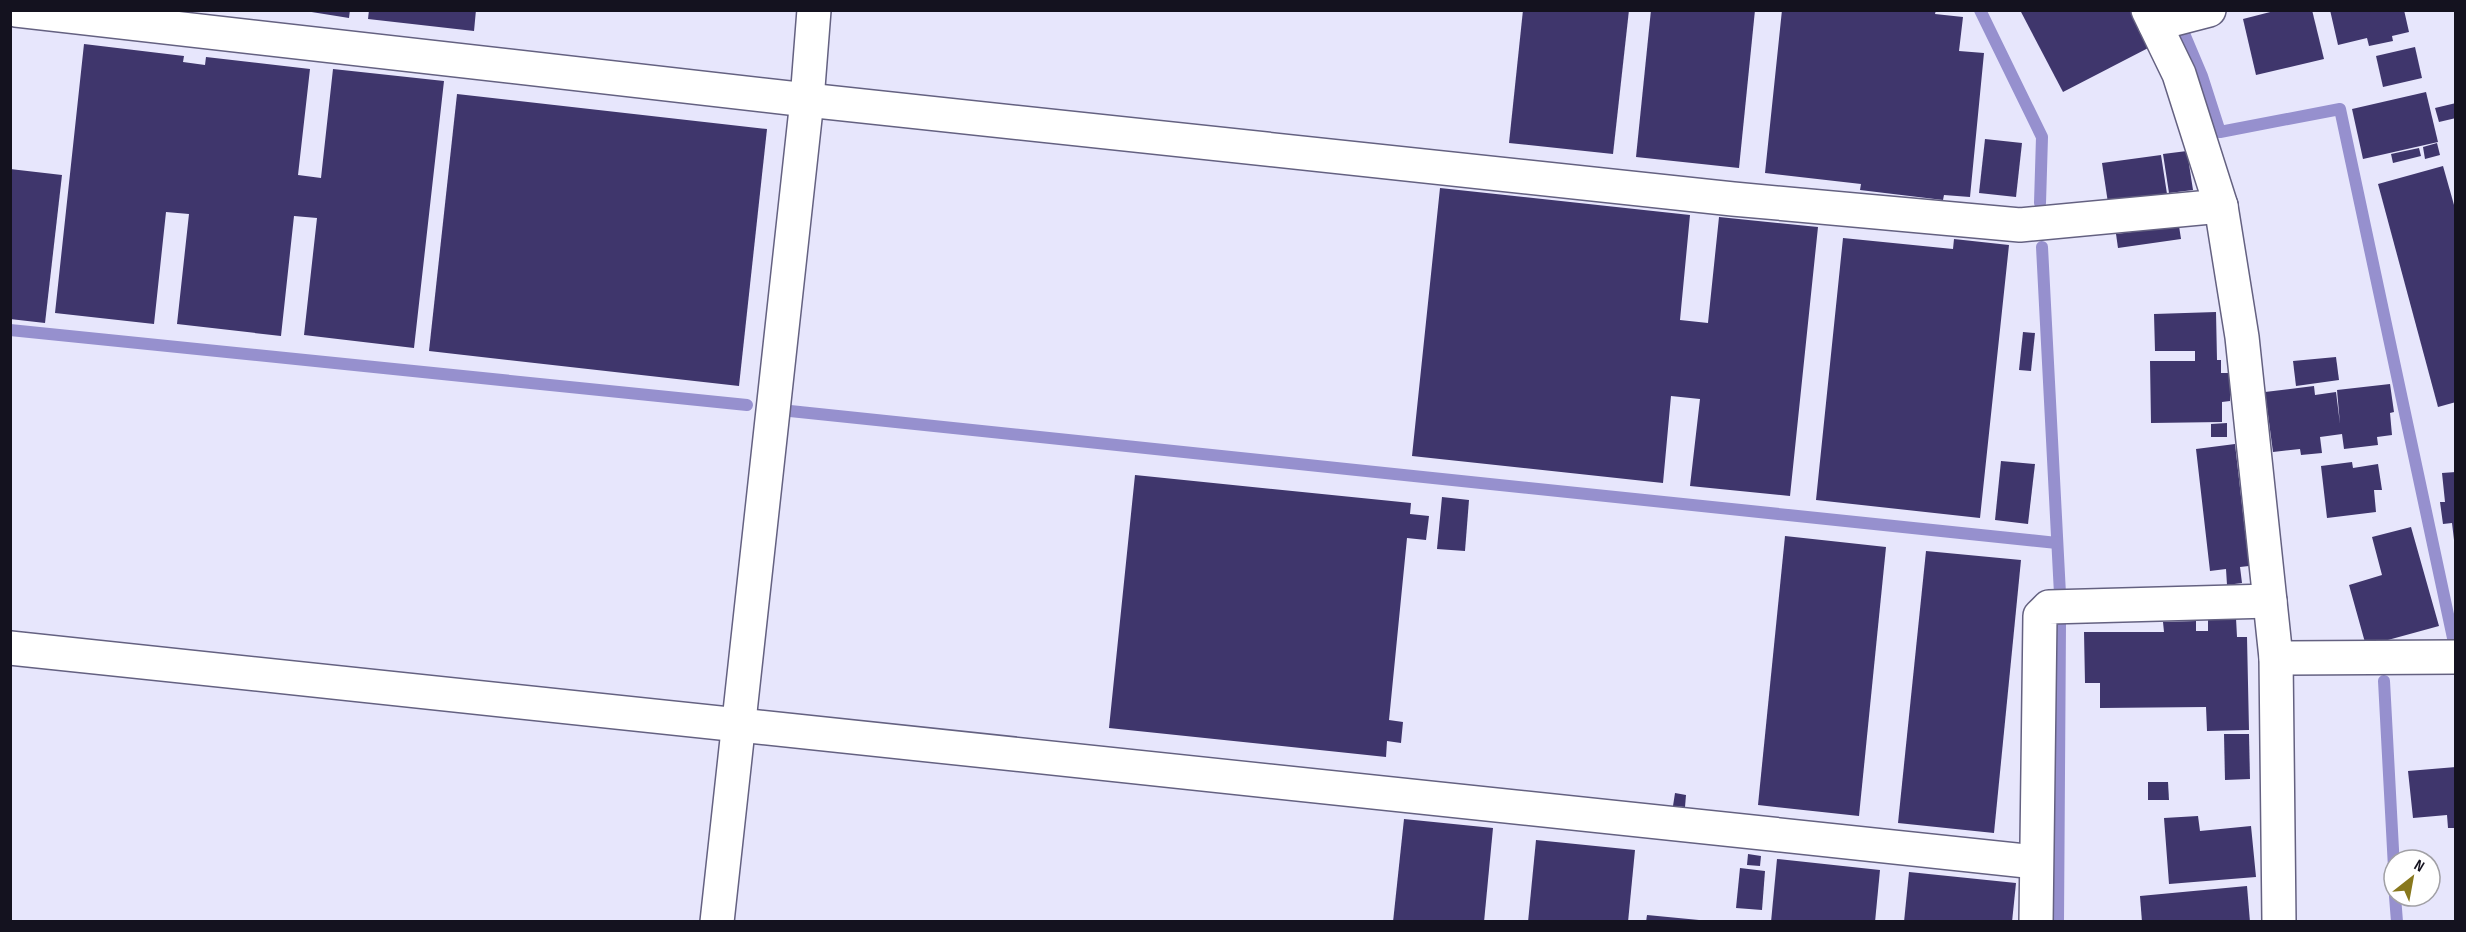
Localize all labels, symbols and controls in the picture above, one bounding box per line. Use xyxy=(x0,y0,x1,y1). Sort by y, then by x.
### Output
north arrow xyxy=(2382,848,2442,908)
text: N xyxy=(2410,856,2428,877)

